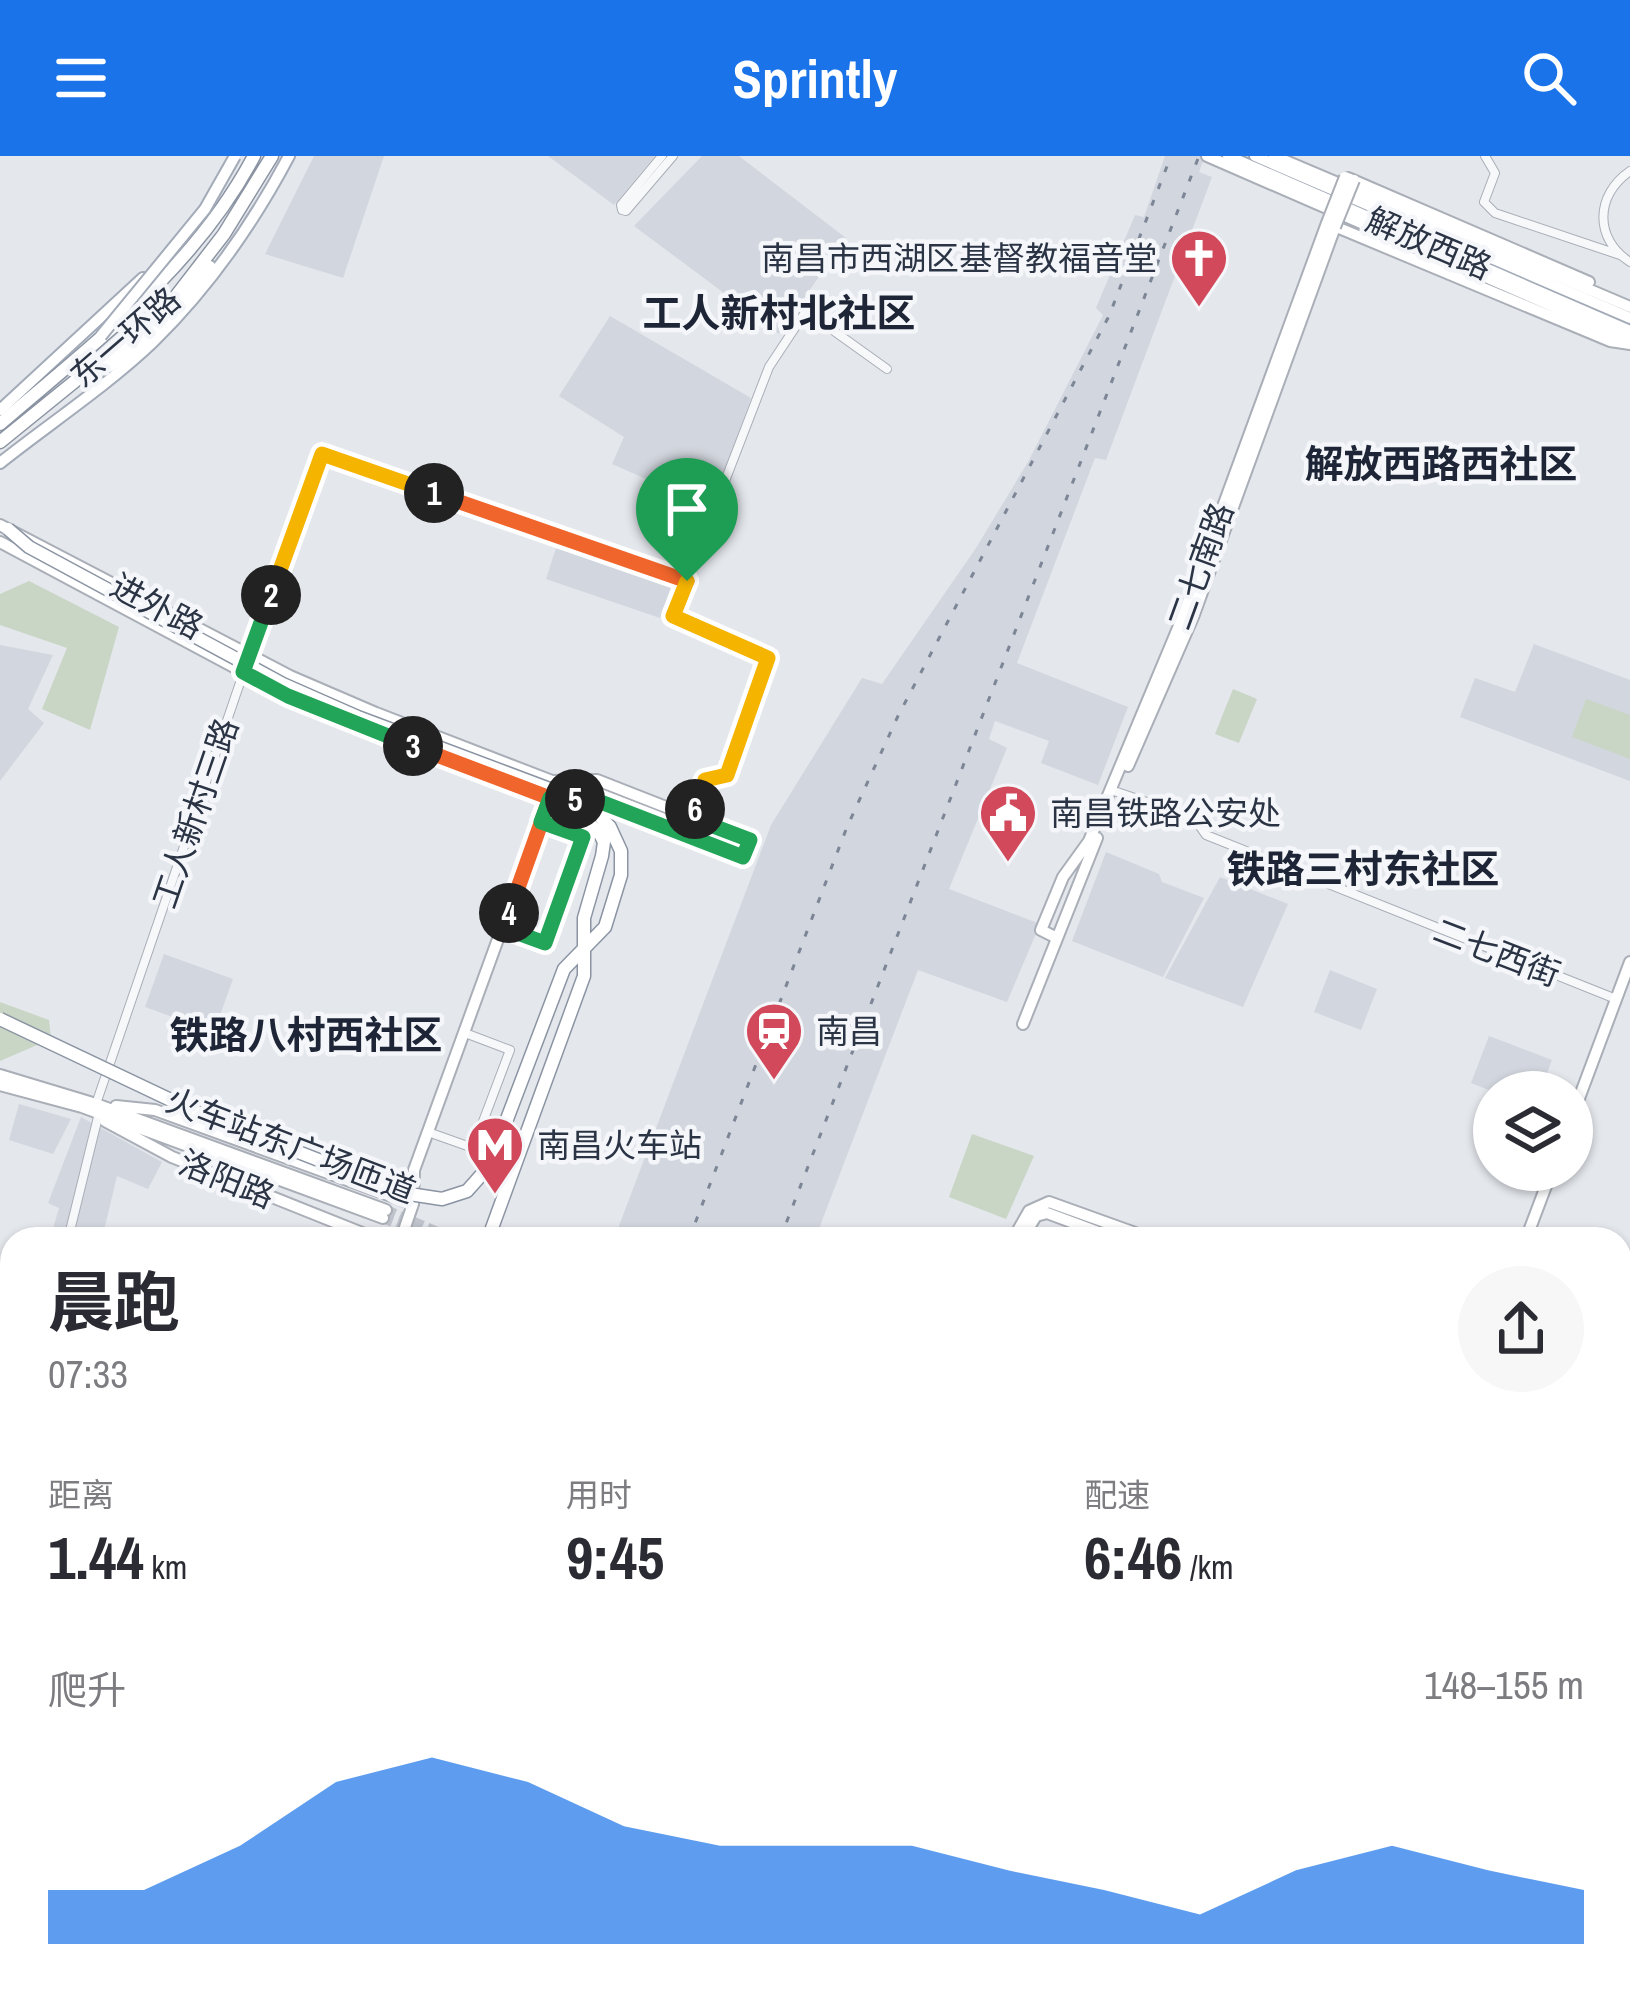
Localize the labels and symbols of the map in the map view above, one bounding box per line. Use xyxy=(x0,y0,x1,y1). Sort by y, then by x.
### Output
street label: 解放西路 xyxy=(1360,197,1498,289)
church icon: 南昌市西湖区基督教福音堂 xyxy=(1168,227,1230,309)
place label: 南昌市西湖区基督教福音堂 xyxy=(761,236,1157,280)
street label: 东一环路 xyxy=(61,277,189,397)
district label: 工人新村北社区 xyxy=(642,287,916,339)
district label: 解放西路西社区 xyxy=(1304,438,1578,490)
pin xyxy=(636,458,738,581)
pin: 1 xyxy=(404,463,464,523)
street label: 二七南路 xyxy=(1157,496,1243,636)
street label: 进外路 xyxy=(103,563,211,649)
pin: 2 xyxy=(241,565,301,625)
street label: 工人新村三路 xyxy=(142,712,248,914)
pin: 3 xyxy=(383,716,443,776)
pin: 5 xyxy=(545,769,605,829)
pin: 6 xyxy=(665,779,725,839)
public building icon: 南昌铁路公安处 xyxy=(977,782,1039,864)
place label: 南昌铁路公安处 xyxy=(1050,791,1281,835)
district label: 铁路三村东社区 xyxy=(1226,843,1500,895)
pin: 4 xyxy=(479,883,539,943)
street label: 二七西街 xyxy=(1427,908,1567,996)
station icon: 南昌 xyxy=(743,1000,805,1082)
district label: 铁路八村西社区 xyxy=(169,1009,443,1061)
place label: 南昌 xyxy=(816,1009,882,1053)
street label: 火车站东广场匝道 xyxy=(160,1077,422,1213)
metro station icon: 南昌火车站 xyxy=(464,1114,526,1196)
place label: 南昌火车站 xyxy=(537,1123,702,1167)
street label: 洛阳路 xyxy=(173,1140,281,1218)

